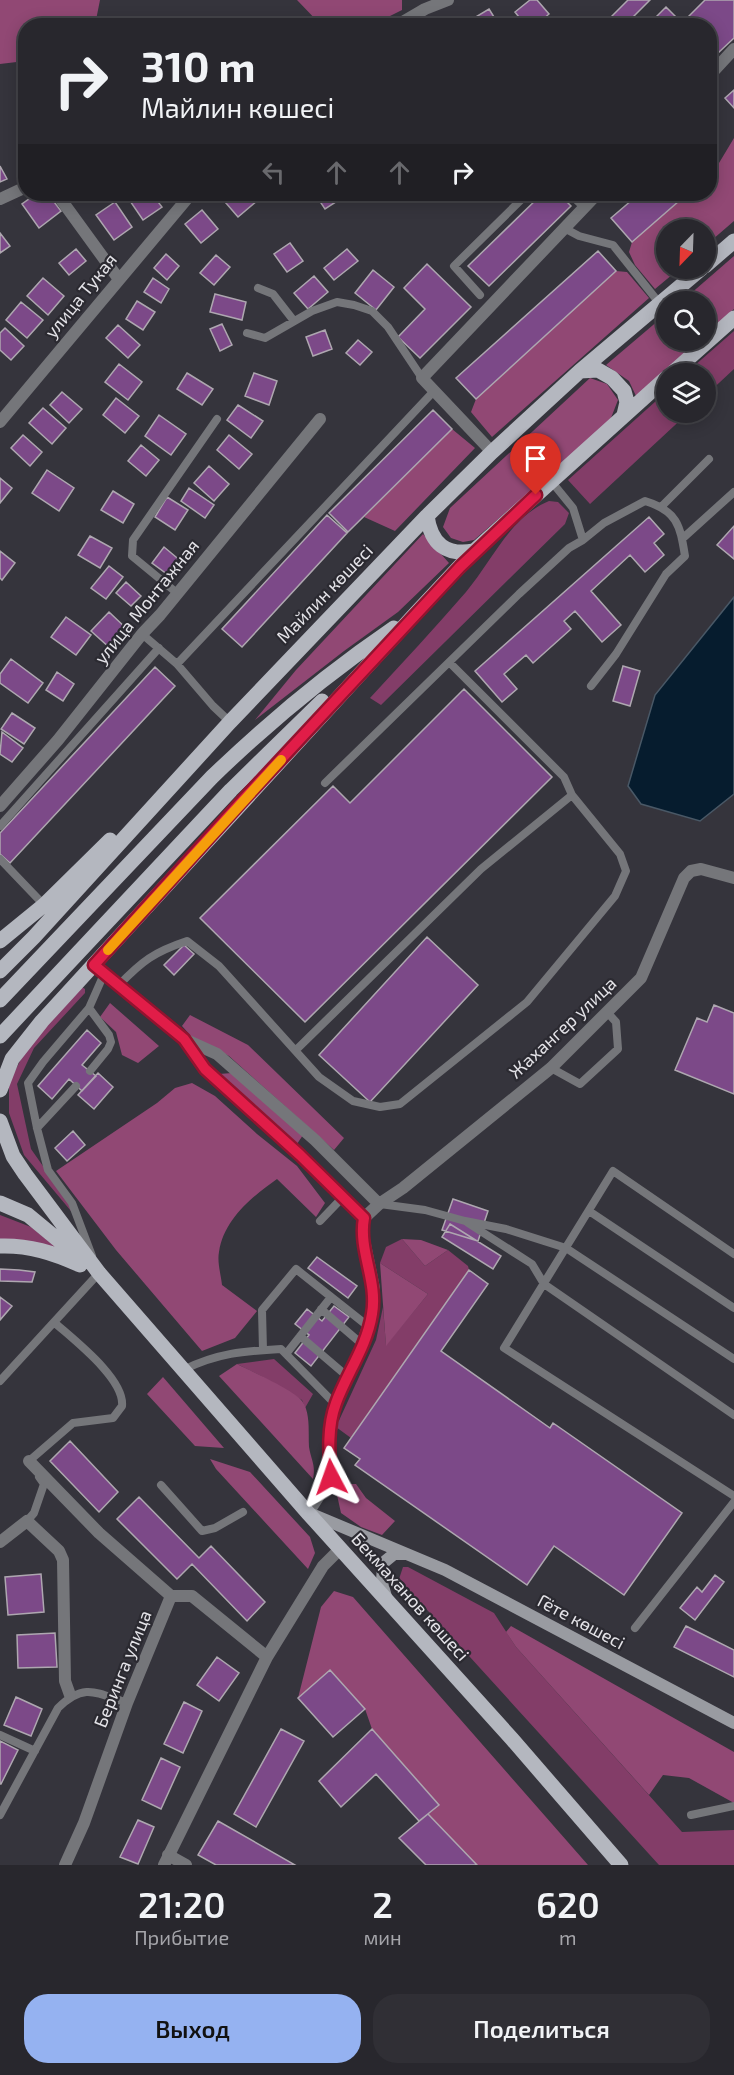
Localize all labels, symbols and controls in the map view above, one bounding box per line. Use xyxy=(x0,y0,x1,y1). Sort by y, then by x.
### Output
text: 310 m xyxy=(141,40,256,90)
icon: right xyxy=(42,42,120,120)
text: Майлин көшесі xyxy=(141,91,334,123)
icon: left xyxy=(257,156,290,189)
icon: ahead xyxy=(320,156,353,189)
icon: ahead xyxy=(383,156,416,189)
icon: right xyxy=(446,156,479,189)
north arrow xyxy=(656,219,716,279)
map controls xyxy=(656,219,716,423)
street label: улица Тукая xyxy=(39,249,121,342)
button: search xyxy=(656,291,716,351)
button: layers xyxy=(656,363,716,423)
pin xyxy=(510,433,561,495)
icon: arrive xyxy=(519,442,552,475)
street label: улица Монтажная xyxy=(89,535,203,668)
street label: Майлин көшесі xyxy=(272,539,377,647)
street label: Жахангер улица xyxy=(504,972,621,1083)
position arrow xyxy=(299,1445,363,1509)
street label: Бекмаханов көшесі xyxy=(347,1528,474,1665)
street label: Гёте көшесі xyxy=(534,1589,629,1653)
street label: Беринга улица xyxy=(89,1607,156,1730)
text: 21:20 xyxy=(138,1882,225,1925)
text: 2 xyxy=(372,1882,393,1925)
text: 620 xyxy=(536,1882,600,1925)
text: Прибытие xyxy=(134,1925,229,1949)
text: мин xyxy=(363,1925,402,1949)
text: m xyxy=(559,1925,577,1949)
button: Выход xyxy=(24,1994,361,2063)
button: Поделиться xyxy=(373,1994,710,2063)

